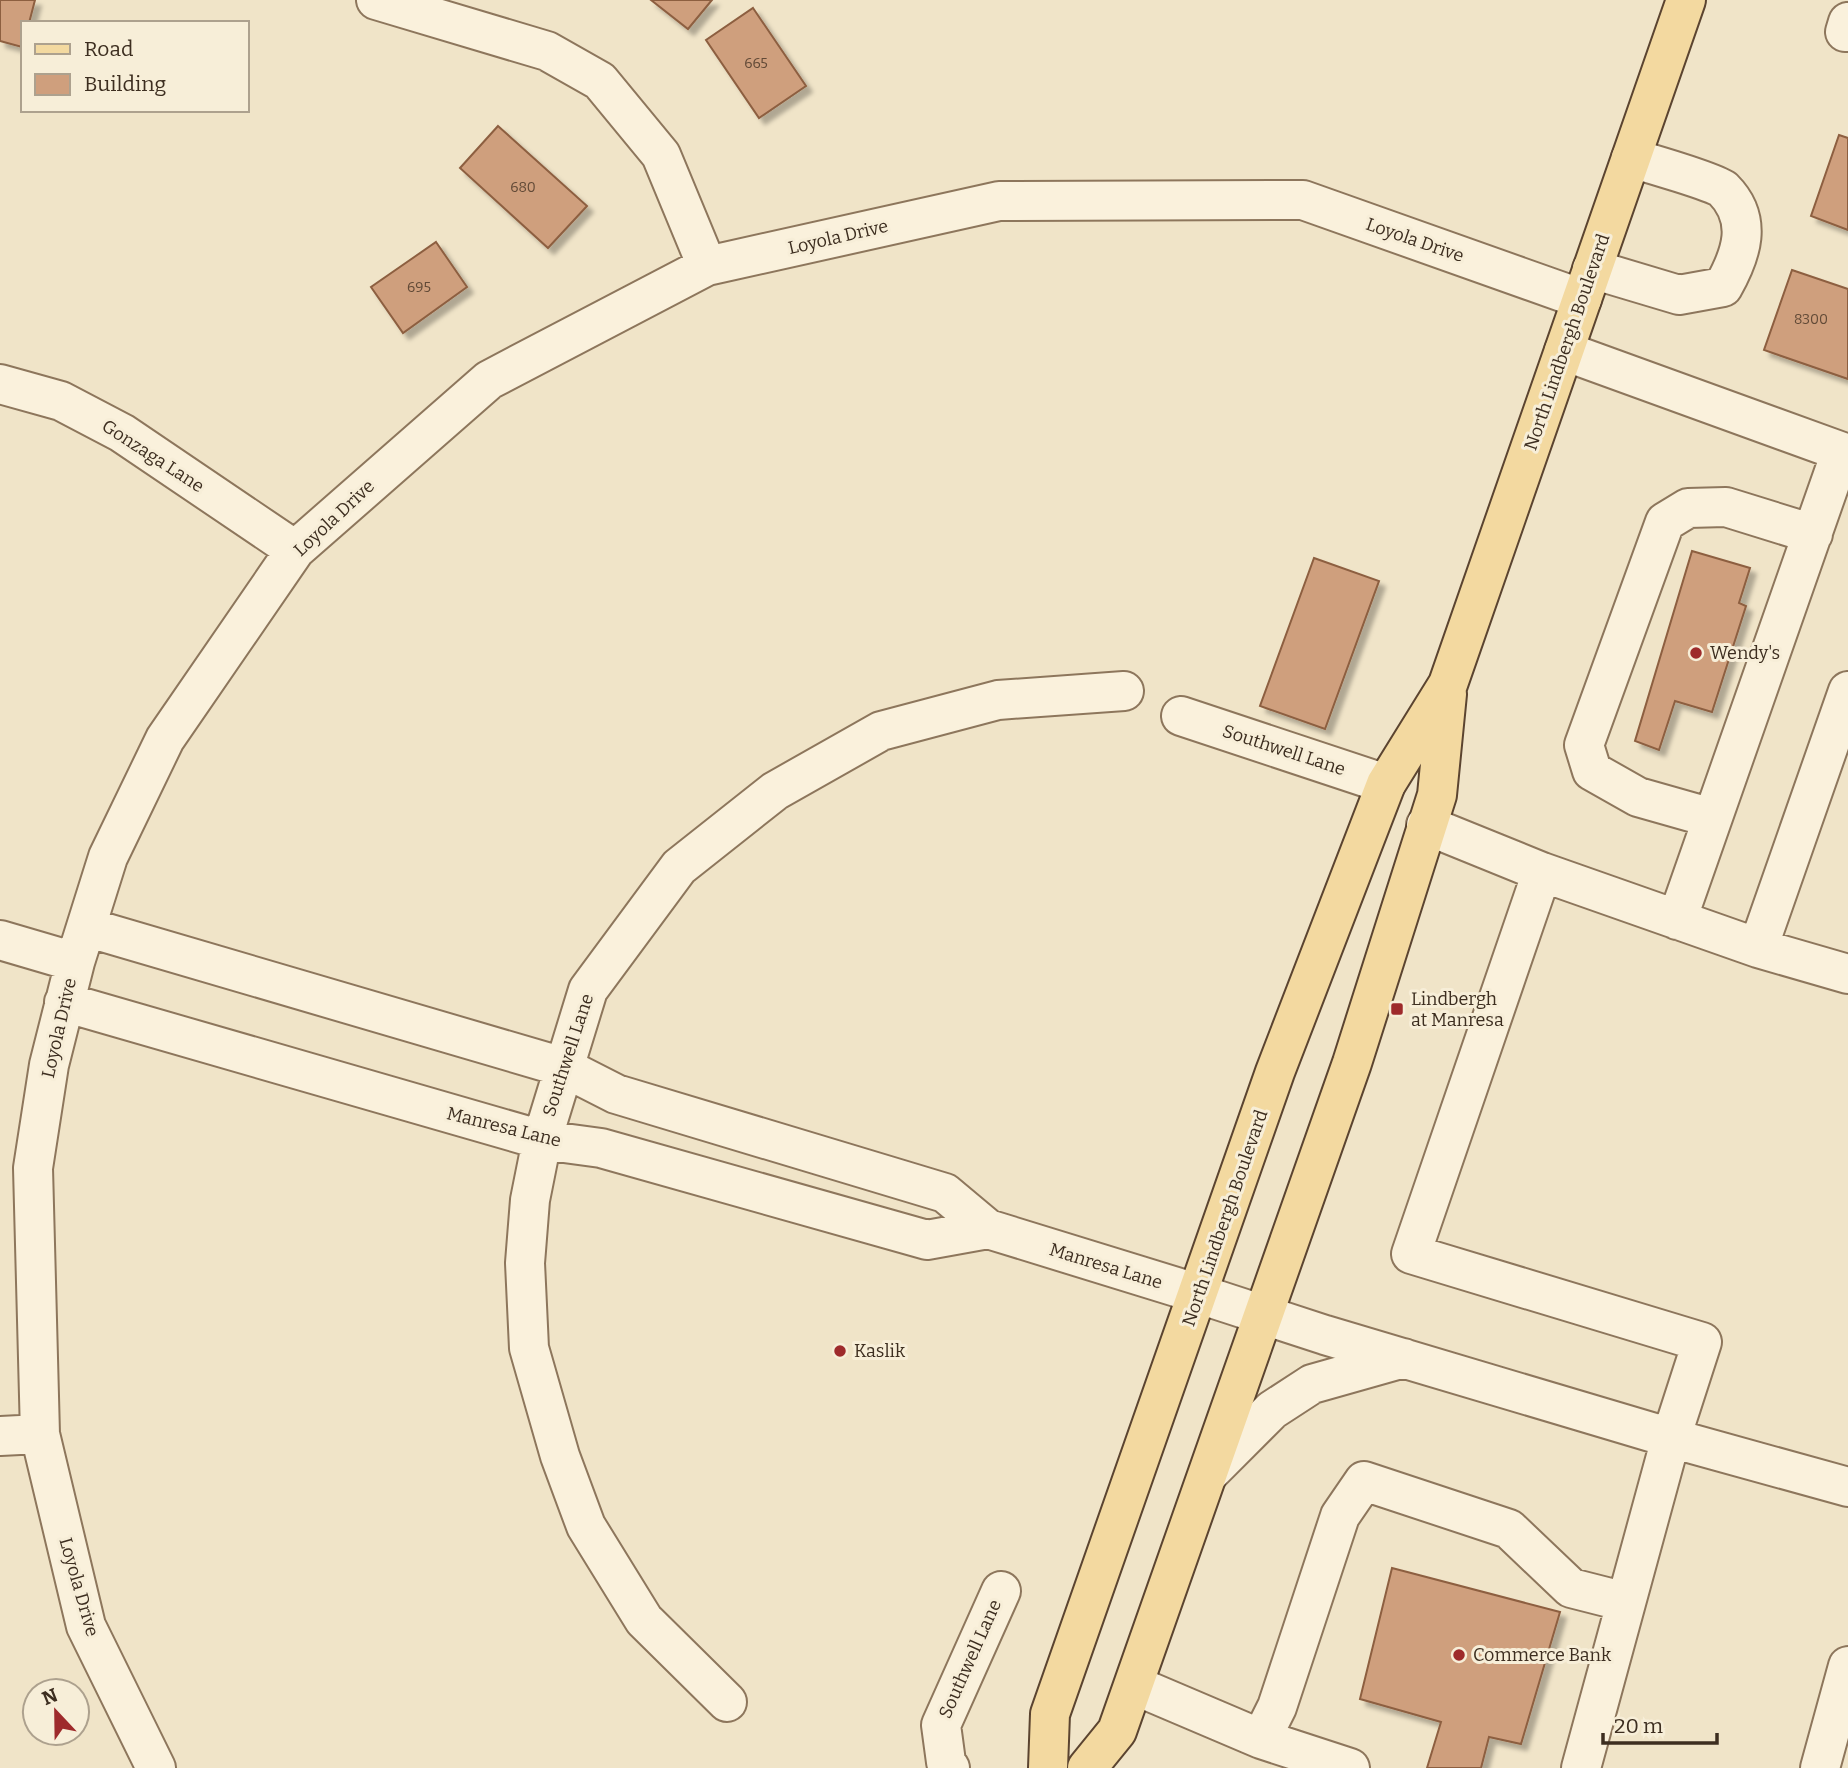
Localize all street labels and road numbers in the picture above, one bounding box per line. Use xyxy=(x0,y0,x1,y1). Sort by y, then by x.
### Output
street label: Loyola Drive xyxy=(1363,213,1467,267)
street label: Loyola Drive xyxy=(786,215,890,259)
street label: North Lindbergh Boulevard xyxy=(1520,230,1615,453)
street label: Gonzaga Lane xyxy=(98,415,208,497)
street label: Loyola Drive xyxy=(289,475,379,561)
street label: Southwell Lane xyxy=(1220,720,1348,780)
street label: Loyola Drive xyxy=(37,976,81,1080)
street label: Southwell Lane xyxy=(538,991,598,1119)
street label: Manresa Lane xyxy=(444,1102,564,1152)
street label: North Lindbergh Boulevard xyxy=(1178,1106,1273,1329)
street label: Manresa Lane xyxy=(1047,1238,1165,1294)
street label: Loyola Drive xyxy=(54,1535,104,1639)
street label: Southwell Lane xyxy=(934,1596,1006,1722)

